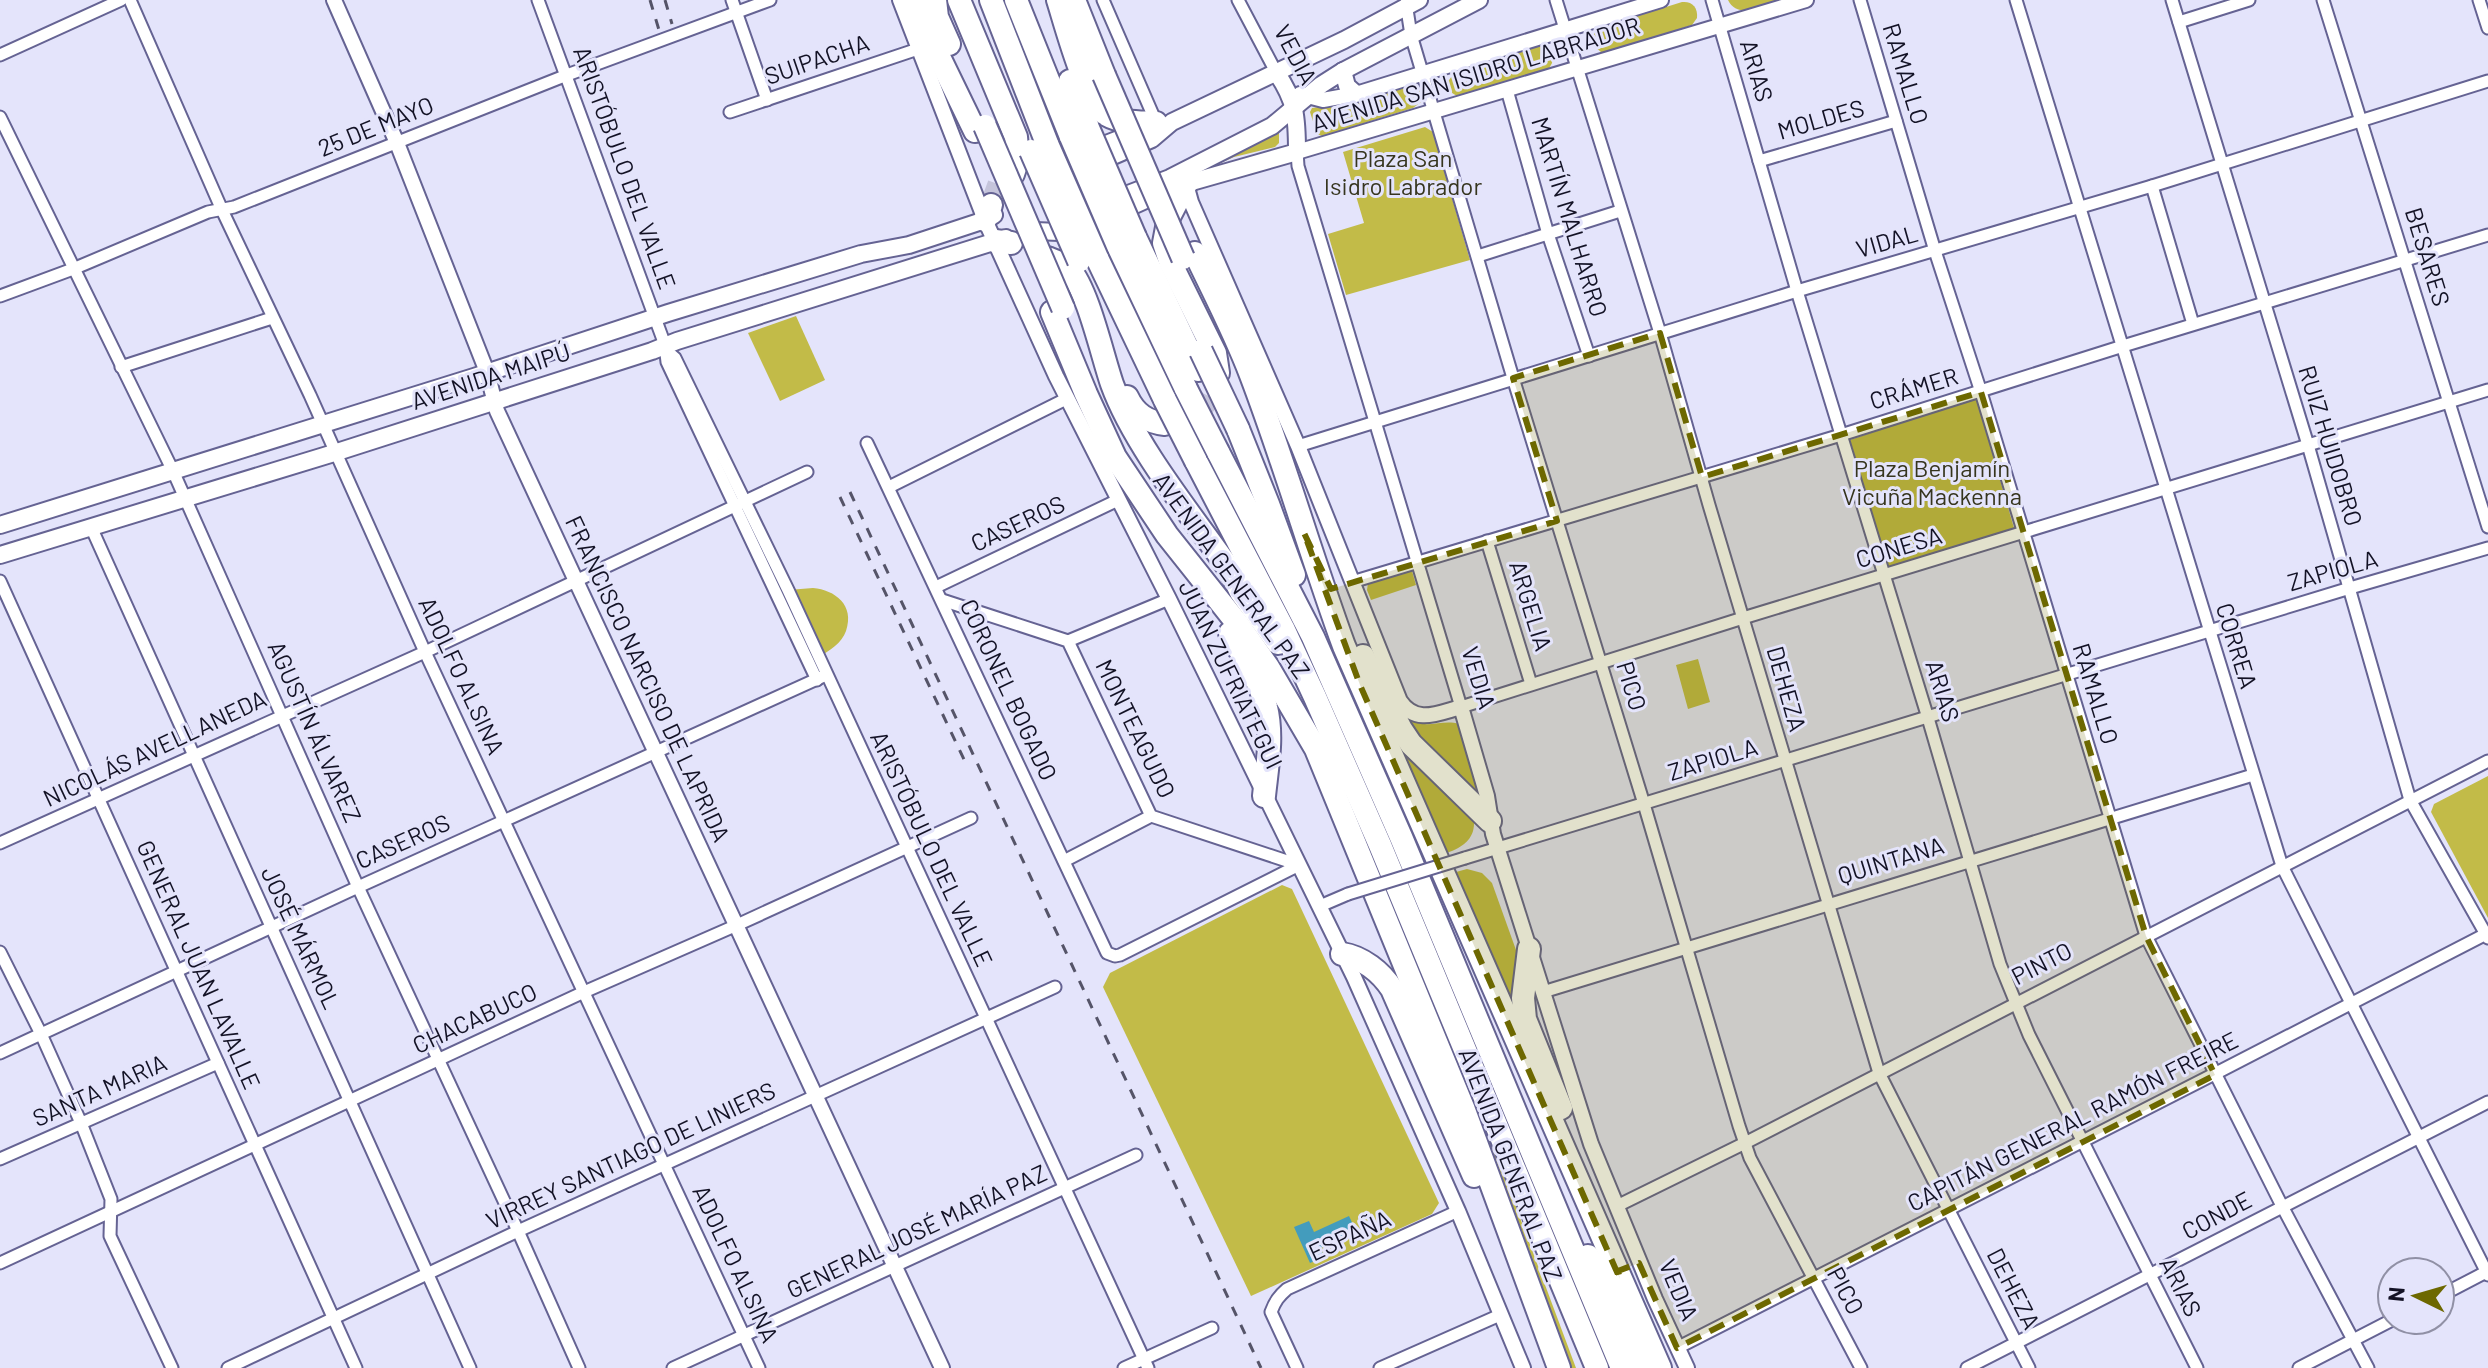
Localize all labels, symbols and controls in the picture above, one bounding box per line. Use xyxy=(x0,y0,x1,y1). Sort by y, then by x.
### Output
street label: AVENIDA SAN ISIDRO LABRADOR xyxy=(1308,10,1643,137)
street label: VEDIA xyxy=(1269,19,1324,89)
street label: RAMALLO xyxy=(1877,20,1936,128)
street label: SUIPACHA xyxy=(760,27,873,90)
street label: ARIAS xyxy=(1735,36,1780,105)
street label: ARISTÓBULO DEL VALLE xyxy=(568,42,683,293)
street label: 25 DE MAYO xyxy=(313,89,437,162)
street label: MOLDES xyxy=(1774,92,1867,145)
street label: MARTÍN MALHARRO xyxy=(1526,113,1615,320)
park label: Plaza San Isidro Labrador xyxy=(1324,143,1482,200)
street label: BESARES xyxy=(2400,204,2457,309)
street label: VIDAL xyxy=(1852,218,1921,263)
street label: AVENIDA MAIPÚ xyxy=(407,336,574,415)
street label: CRÁMER xyxy=(1866,360,1961,415)
street label: RUIZ HUIDOBRO xyxy=(2293,362,2370,529)
park label: Plaza Benjamín Vicuña Mackenna xyxy=(1842,453,2022,510)
street label: AVENIDA GENERAL PAZ xyxy=(1148,466,1317,684)
street label: CASEROS xyxy=(966,488,1069,557)
street label: FRANCISCO NARCISO DE LAPRIDA xyxy=(560,511,737,846)
street label: CONESA xyxy=(1852,520,1945,573)
street label: ZAPIOLA xyxy=(2284,543,2381,596)
street label: ARGELIA xyxy=(1504,557,1559,654)
street label: JUAN ZUFRIATEGUI xyxy=(1173,576,1289,773)
street label: ADOLFO ALSINA xyxy=(413,592,512,759)
street label: CORONEL BOGADO xyxy=(955,594,1064,785)
street label: CORREA xyxy=(2211,599,2264,692)
street label: AGUSTÍN ÁLVAREZ xyxy=(262,636,368,826)
street label: RAMALLO xyxy=(2067,640,2126,748)
street label: VEDIA xyxy=(1456,643,1503,712)
street label: DEHEZA xyxy=(1761,643,1813,735)
street label: MONTEAGUDO xyxy=(1090,654,1182,802)
street label: ARIAS xyxy=(1920,656,1967,725)
street label: PICO xyxy=(1611,657,1654,714)
street label: NICOLÁS AVELLANEDA xyxy=(38,683,271,812)
street label: ARISTÓBULO DEL VALLE xyxy=(865,726,1000,971)
street label: ZAPIOLA xyxy=(1664,731,1761,786)
street label: CASEROS xyxy=(351,807,454,874)
street label: QUINTANA xyxy=(1834,830,1947,889)
street label: GENERAL JUAN LAVALLE xyxy=(131,835,267,1093)
street label: JOSÉ MÁRMOL xyxy=(256,861,347,1013)
street label: PINTO xyxy=(2006,935,2076,990)
street label: CHACABUCO xyxy=(408,976,541,1059)
street label: CAPITÁN GENERAL RAMÓN FREIRE xyxy=(1902,1024,2242,1217)
street label: AVENIDA GENERAL PAZ xyxy=(1453,1044,1569,1285)
street label: SANTA MARIA xyxy=(28,1047,171,1132)
street label: VIRREY SANTIAGO DE LINIERS xyxy=(481,1075,780,1234)
street label: GENERAL JOSÉ MARÍA PAZ xyxy=(782,1158,1051,1304)
street label: ADOLFO ALSINA xyxy=(687,1180,786,1347)
street label: CONDE xyxy=(2176,1184,2256,1245)
street label: ESPAÑA xyxy=(1304,1203,1395,1266)
street label: DEHEZA xyxy=(1982,1243,2047,1334)
street label: ARIAS xyxy=(2154,1252,2209,1321)
street label: VEDIA xyxy=(1654,1254,1705,1325)
north arrow xyxy=(2376,1256,2456,1336)
street label: PICO xyxy=(1822,1261,1871,1319)
text: N xyxy=(2381,1286,2409,1303)

